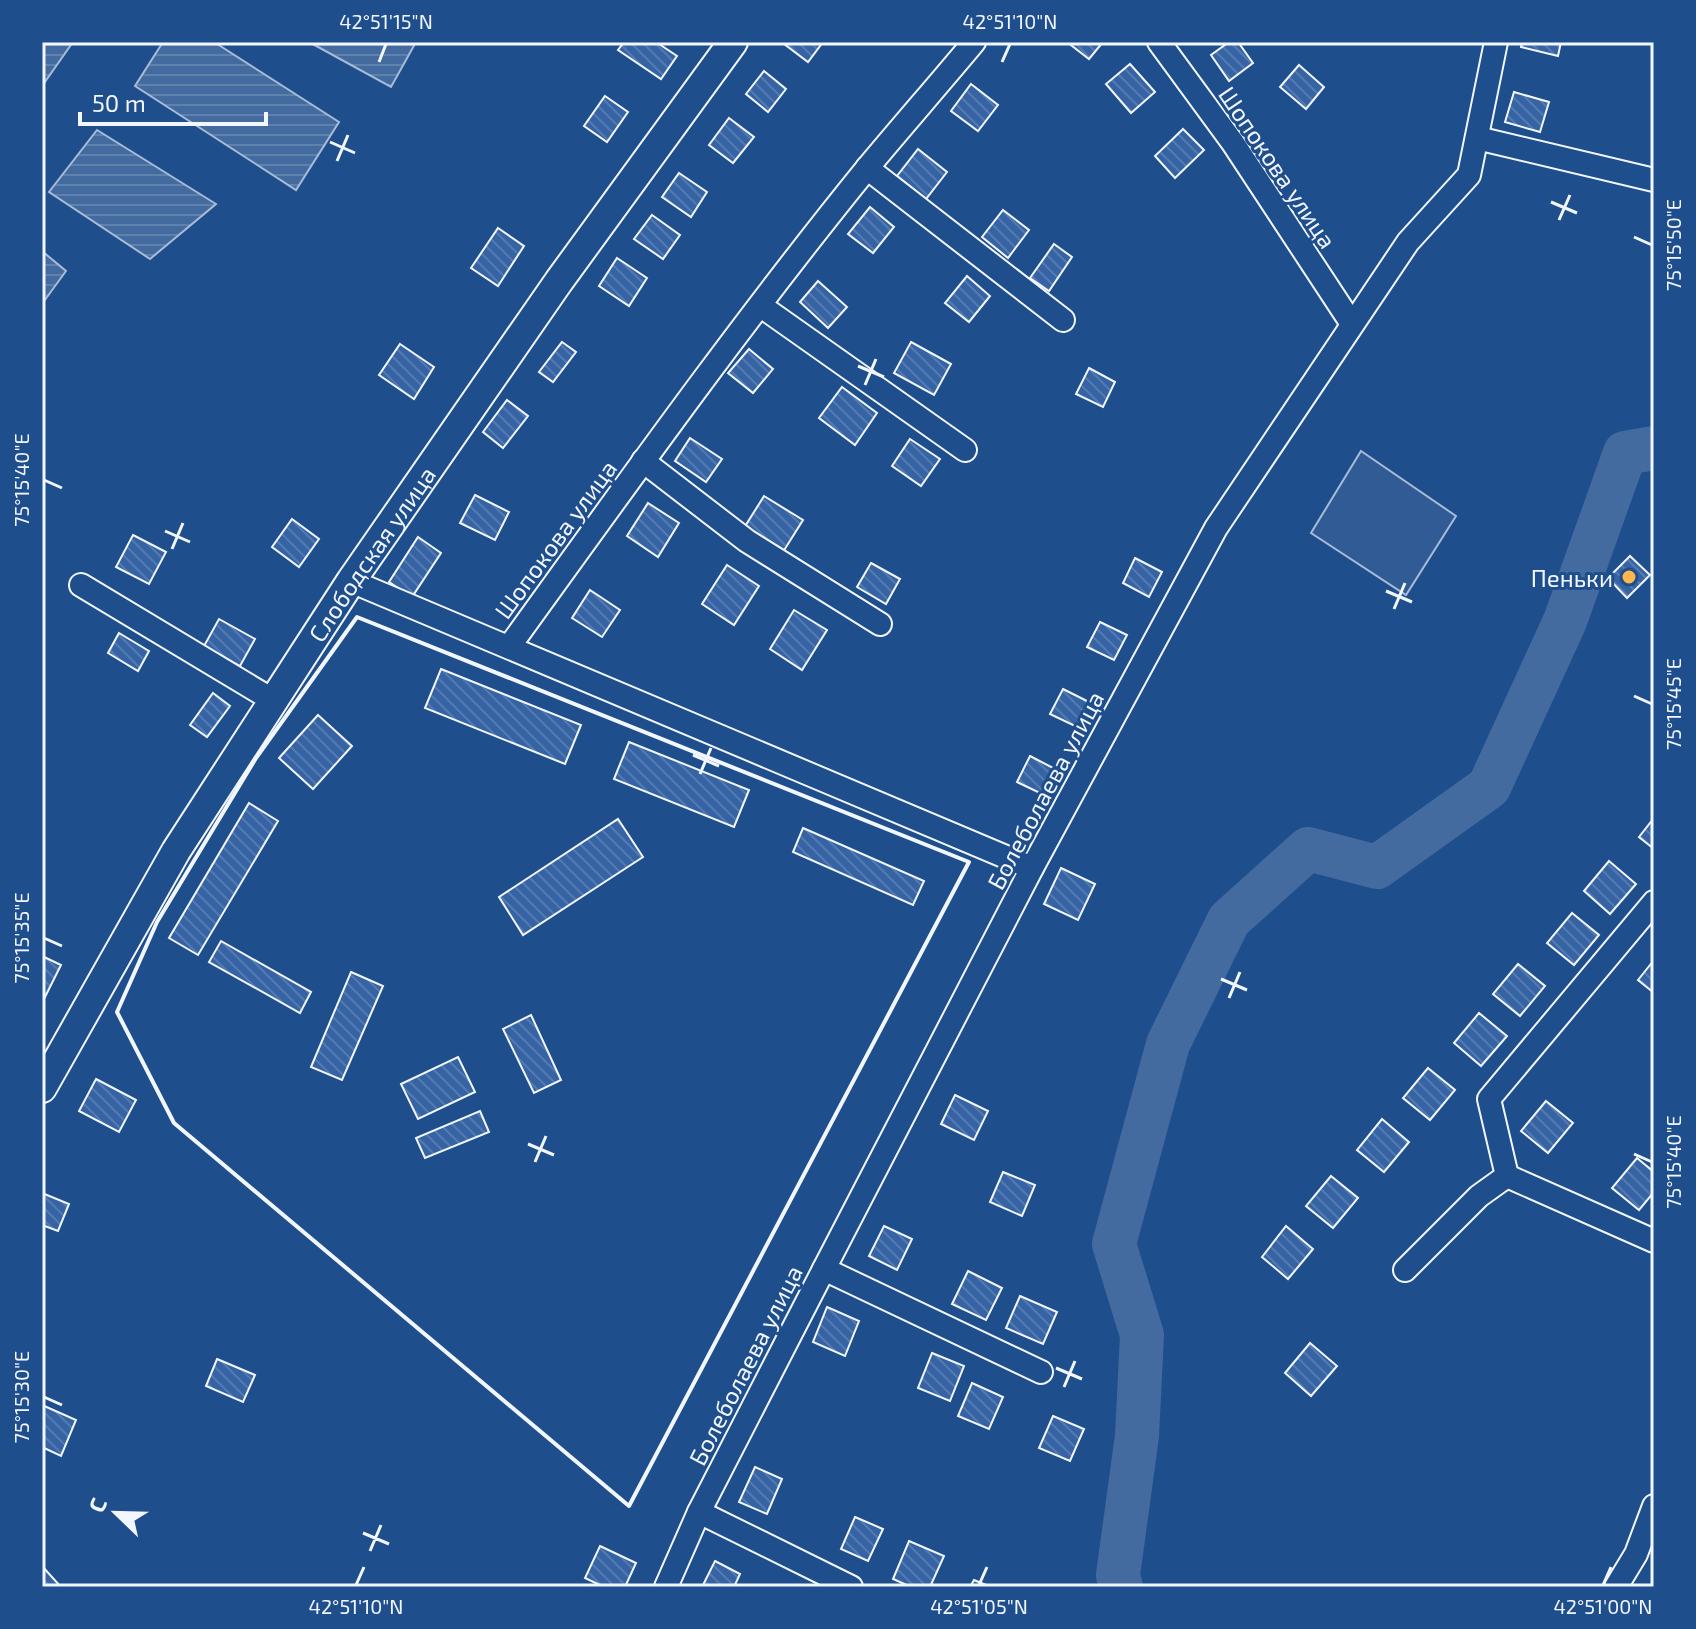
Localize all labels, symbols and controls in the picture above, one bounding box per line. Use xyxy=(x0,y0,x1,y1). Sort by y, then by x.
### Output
text: 42°51'15"N xyxy=(339,9,433,33)
text: 42°51'10"N xyxy=(963,9,1057,33)
scale bar xyxy=(80,76,266,126)
street label: Шопокова улица xyxy=(1212,81,1343,254)
text: 50 m xyxy=(92,88,146,117)
text: 75°15'50"E xyxy=(1661,199,1685,291)
text: 75°15'40"E xyxy=(9,433,33,527)
street label: Шопокова улица xyxy=(488,454,623,625)
street label: Слободская улица xyxy=(301,460,441,647)
place label: Пеньки xyxy=(1531,563,1613,592)
marker: Пеньки xyxy=(1620,568,1638,586)
text: 75°15'45"E xyxy=(1661,658,1685,750)
street label: Болеболаева улица xyxy=(980,686,1110,895)
text: 75°15'35"E xyxy=(9,892,33,984)
text: 75°15'40"E xyxy=(1661,1115,1685,1209)
street label: Болеболаева улица xyxy=(682,1260,809,1470)
text: 75°15'30"E xyxy=(9,1351,33,1443)
north arrow xyxy=(76,1473,156,1553)
text: С xyxy=(82,1494,111,1516)
text: 42°51'10"N xyxy=(309,1594,403,1618)
text: 42°51'05"N xyxy=(930,1594,1028,1618)
text: 42°51'00"N xyxy=(1554,1594,1652,1618)

